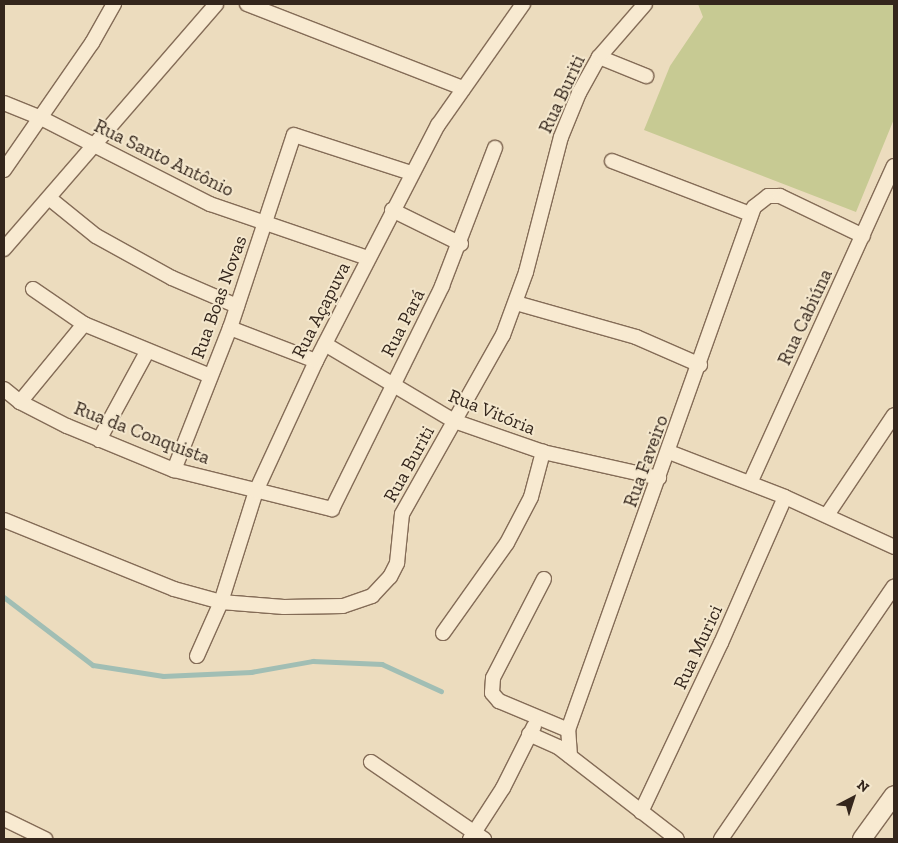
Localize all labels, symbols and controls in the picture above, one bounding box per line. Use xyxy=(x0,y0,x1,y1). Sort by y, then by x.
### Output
street label: Rua Buriti xyxy=(534,51,590,137)
street label: Rua Santo Antônio xyxy=(90,114,238,202)
street label: Rua Boas Novas xyxy=(186,232,252,362)
street label: Rua Açapuva xyxy=(287,258,355,362)
street label: Rua Cabiúna xyxy=(773,265,837,369)
street label: Rua Pará xyxy=(376,285,430,361)
street label: Rua Vitória xyxy=(445,384,539,440)
street label: Rua da Conquista xyxy=(71,397,213,469)
street label: Rua Faveiro xyxy=(619,412,673,510)
street label: Rua Buriti xyxy=(379,422,439,506)
street label: Rua Murici xyxy=(669,601,727,693)
north arrow xyxy=(828,773,878,823)
text: N xyxy=(853,776,872,796)

